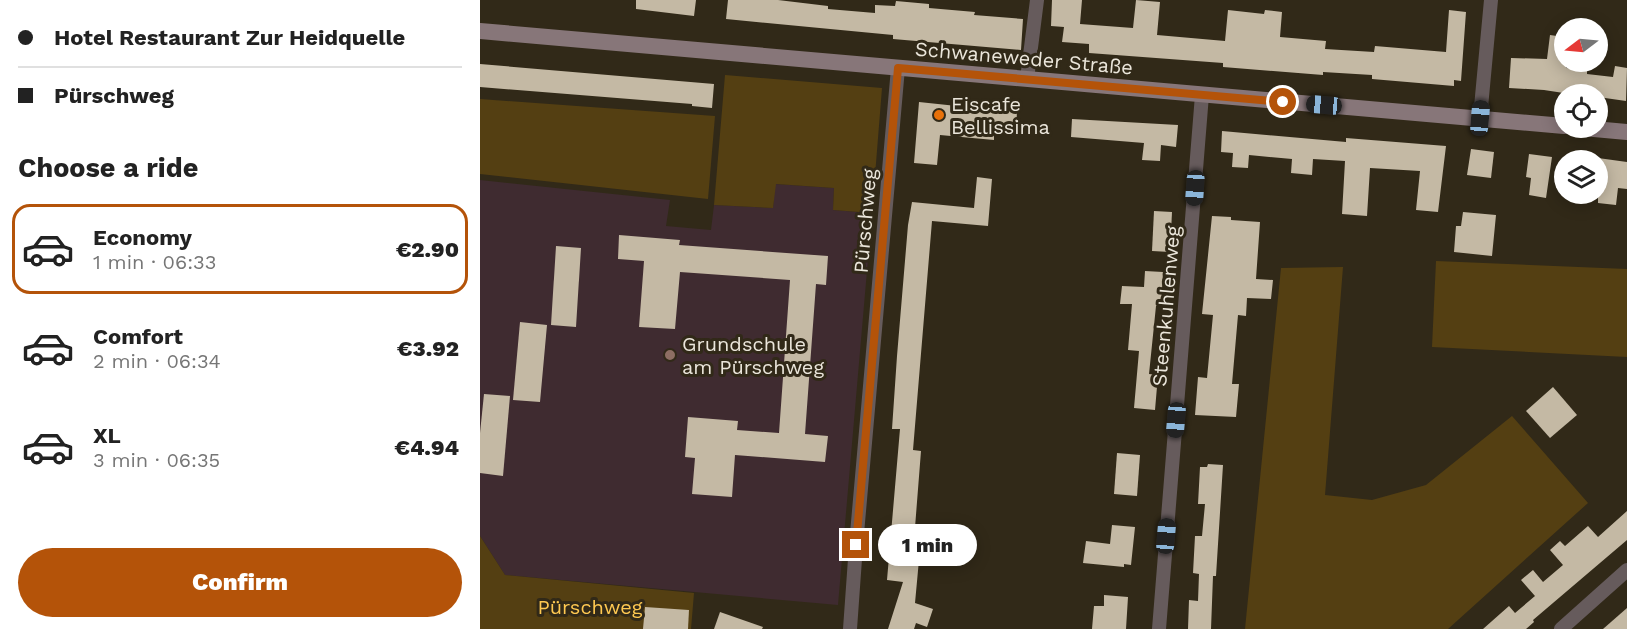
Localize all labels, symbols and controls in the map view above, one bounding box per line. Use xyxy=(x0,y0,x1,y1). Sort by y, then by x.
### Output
north arrow xyxy=(1554,18,1608,72)
map controls xyxy=(1554,18,1608,204)
text: Hotel Restaurant Zur Heidquelle xyxy=(54,25,405,50)
street label: Schwaneweder Straße xyxy=(914,37,1134,79)
text: Pürschweg xyxy=(54,83,174,108)
button: locate xyxy=(1554,84,1608,138)
route start xyxy=(1269,88,1296,115)
place label: Eiscafe Bellissima xyxy=(951,92,1050,139)
car xyxy=(1305,94,1343,116)
car xyxy=(1469,99,1491,137)
marker: Eiscafe Bellissima xyxy=(932,108,946,122)
button: layers xyxy=(1554,150,1608,204)
text: Choose a ride xyxy=(18,152,198,184)
street label: Pürschweg xyxy=(848,167,882,274)
car xyxy=(1185,169,1205,207)
icon: car xyxy=(21,222,75,276)
street label: Steenkuhlenweg xyxy=(1147,224,1185,387)
text: Economy xyxy=(93,225,192,250)
text: €2.90 xyxy=(396,237,459,262)
text: 1 min · 06:33 xyxy=(93,250,216,274)
icon: car xyxy=(21,321,75,375)
text: Comfort xyxy=(93,324,183,349)
place label: Grundschule am Pürschweg xyxy=(682,332,824,379)
text: €3.92 xyxy=(397,336,459,361)
marker: Grundschule am Pürschweg xyxy=(663,348,677,362)
text: 2 min · 06:34 xyxy=(93,349,221,373)
car xyxy=(1165,401,1187,439)
icon: car xyxy=(21,420,75,474)
text: XL xyxy=(93,423,121,448)
text: €4.94 xyxy=(394,435,459,460)
text: 3 min · 06:35 xyxy=(93,448,220,472)
car xyxy=(1155,517,1177,555)
callout: 1 min xyxy=(877,524,976,566)
route end xyxy=(842,531,869,558)
text: 1 min xyxy=(902,533,953,557)
button: Confirm xyxy=(18,548,462,617)
park label: Pürschweg xyxy=(538,595,643,619)

